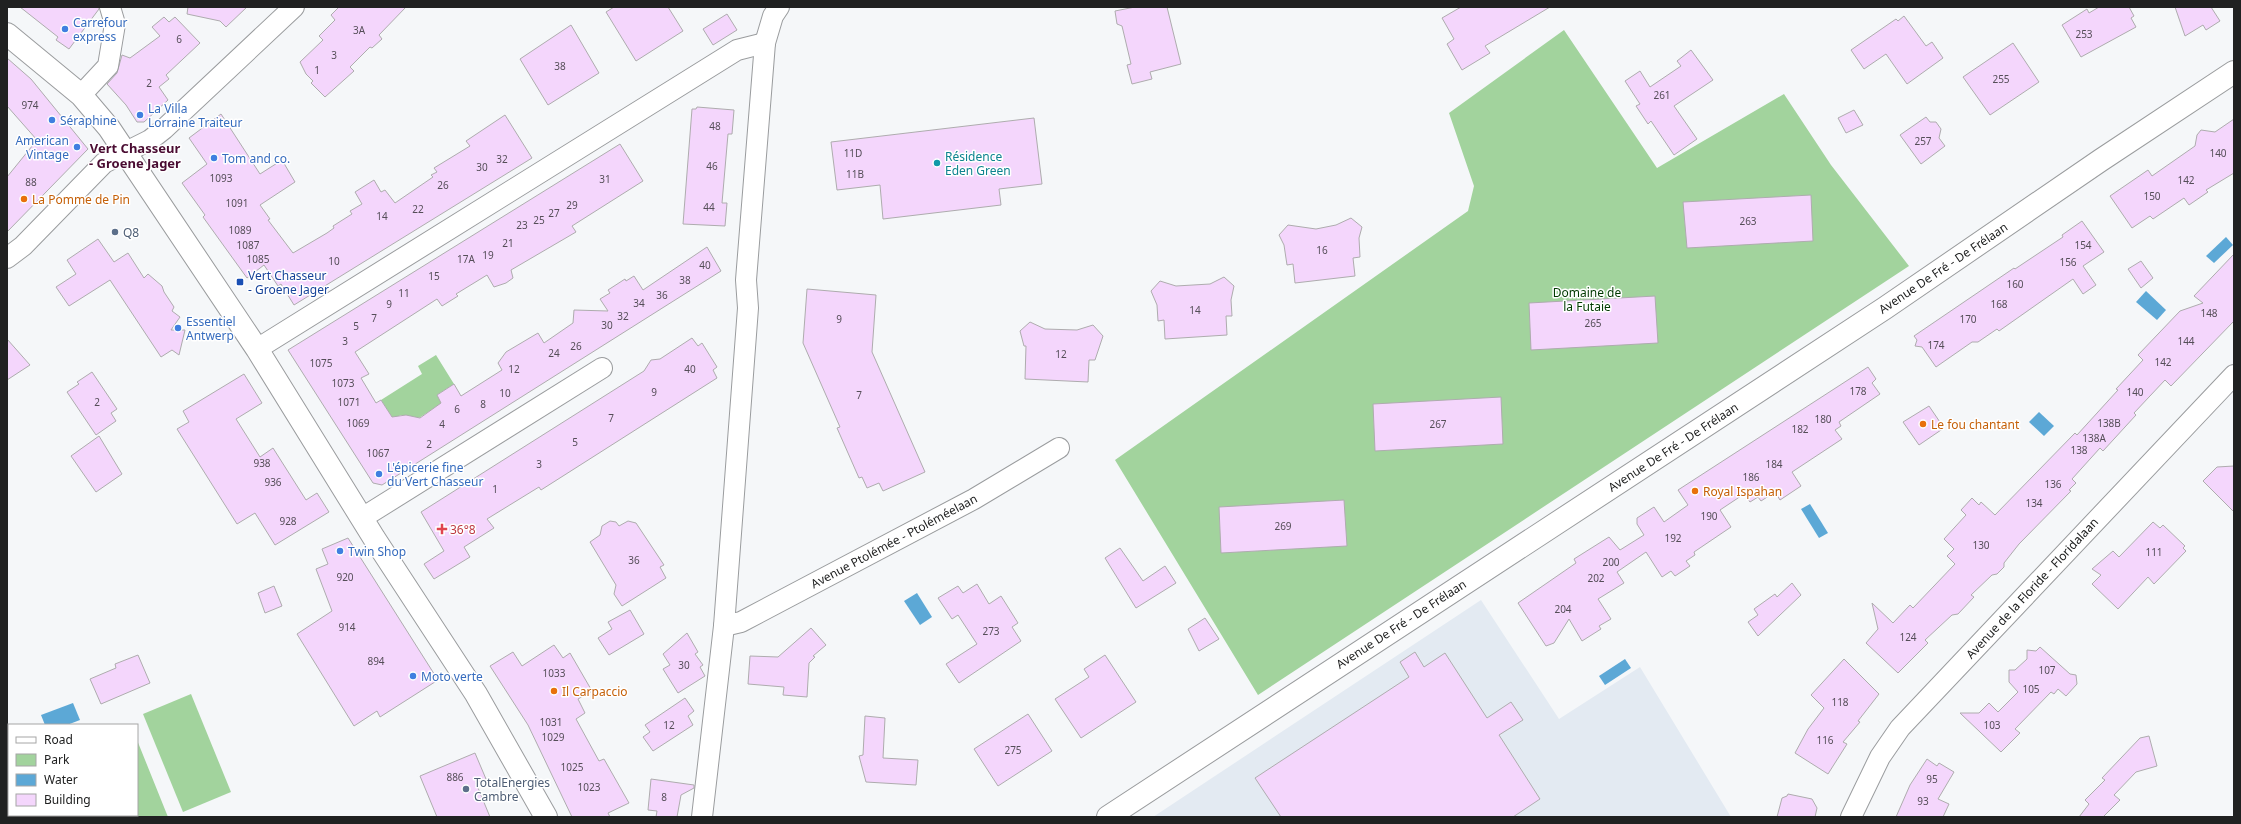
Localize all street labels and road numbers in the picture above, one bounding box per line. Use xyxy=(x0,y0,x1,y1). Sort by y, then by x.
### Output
street label: Avenue De Fré - De Frélaan xyxy=(1875,218,2011,318)
street label: Avenue De Fré - De Frélaan xyxy=(1605,398,1741,496)
street label: Avenue Ptolémée - Ptoléméelaan xyxy=(808,490,980,592)
street label: Avenue de la Floride - Floridalaan xyxy=(1962,514,2102,662)
street label: Avenue De Fré - De Frélaan xyxy=(1333,575,1469,673)

